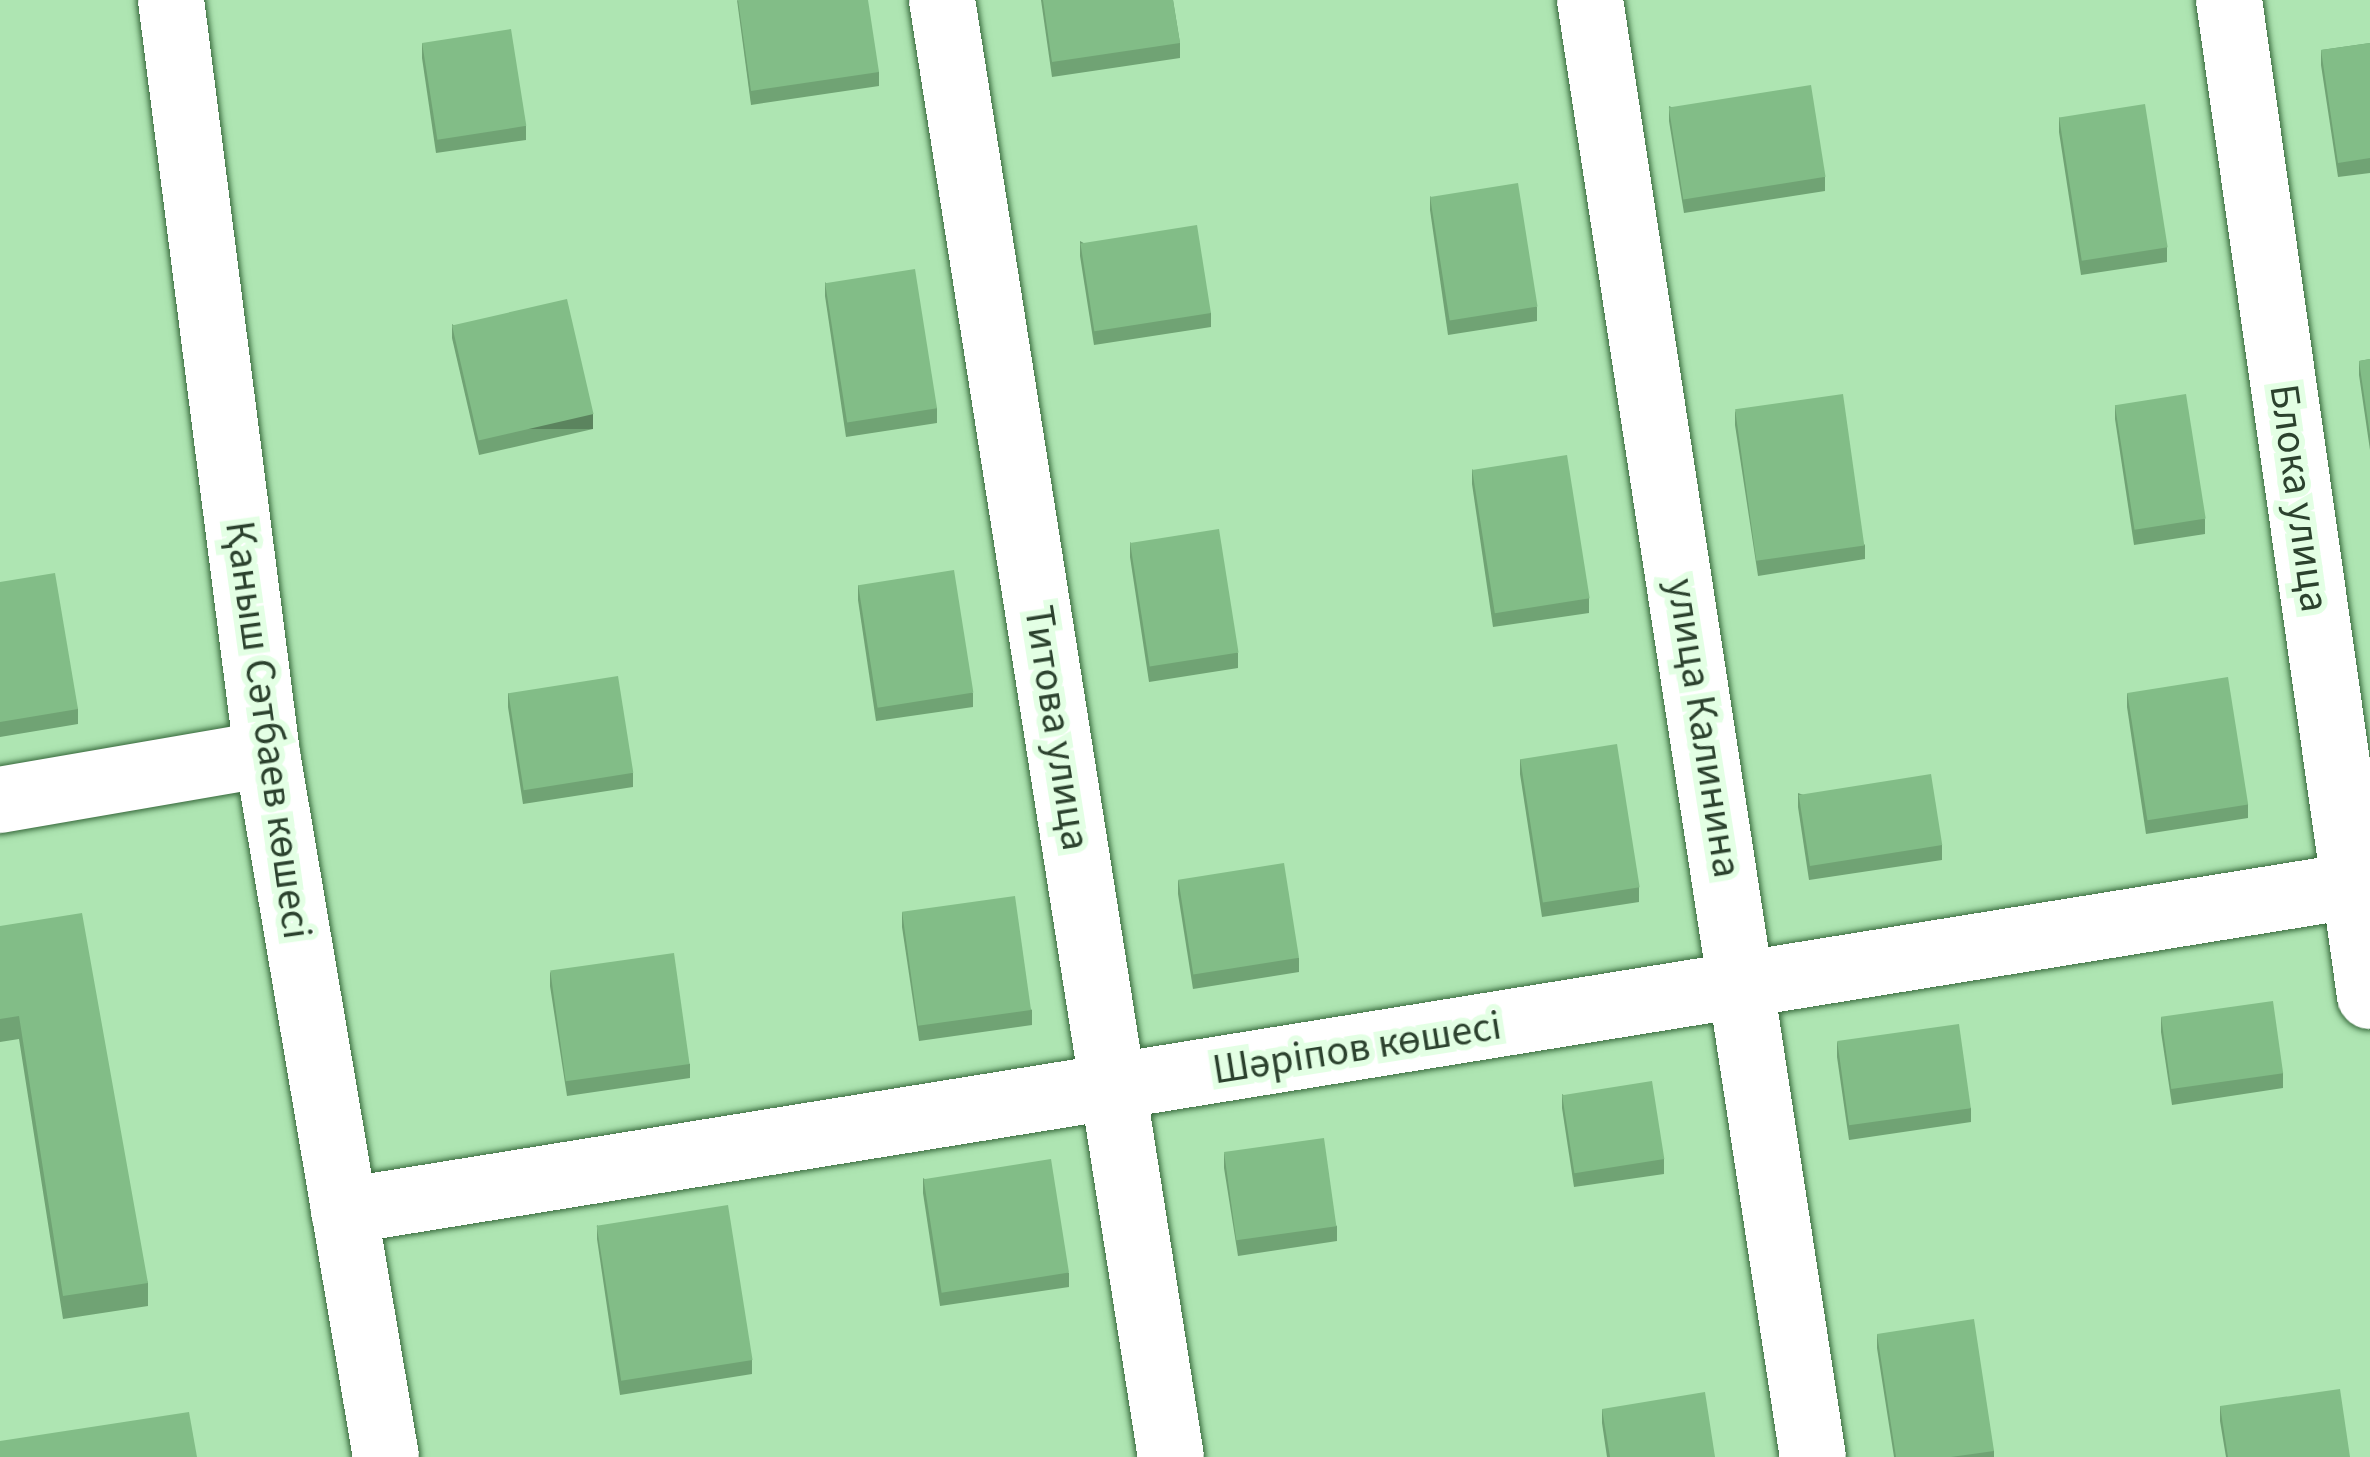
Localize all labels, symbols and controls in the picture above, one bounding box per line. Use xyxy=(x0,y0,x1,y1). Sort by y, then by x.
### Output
street label: Блока улица xyxy=(2258,381,2340,615)
street label: Қаныш Сәтбаев көшесі xyxy=(214,518,322,942)
street label: улица Калинина xyxy=(1655,575,1753,881)
street label: Титова улица xyxy=(1013,602,1101,854)
street label: Шәріпов көшесі xyxy=(1209,1000,1505,1096)

